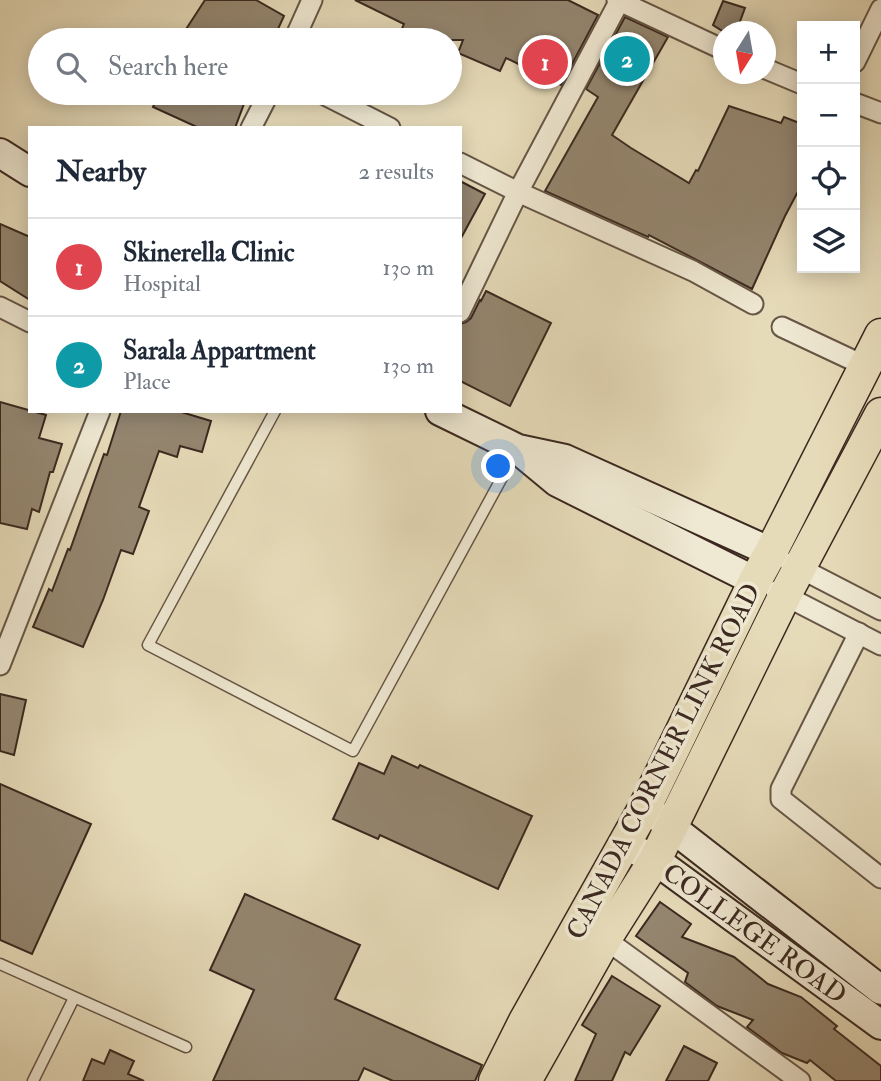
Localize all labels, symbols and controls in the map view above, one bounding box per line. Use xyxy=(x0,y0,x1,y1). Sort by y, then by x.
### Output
north arrow xyxy=(713,21,776,84)
map controls xyxy=(797,21,860,273)
button: + xyxy=(797,21,860,84)
search box xyxy=(28,28,462,105)
pin: 2 xyxy=(604,33,650,85)
pin: 1 xyxy=(522,36,568,88)
icon: search xyxy=(52,48,90,86)
text: Search here xyxy=(108,51,228,83)
button: − xyxy=(797,84,860,147)
button: locate xyxy=(797,147,860,210)
text: Nearby xyxy=(56,153,146,190)
text: 2 results xyxy=(359,157,434,186)
button: layers xyxy=(797,210,860,273)
text: Skinerella Clinic xyxy=(123,237,294,269)
text: 1 xyxy=(75,253,83,282)
text: 130 m xyxy=(382,253,434,282)
text: Hospital xyxy=(123,269,201,298)
text: Sarala Appartment xyxy=(123,335,316,367)
text: 2 xyxy=(73,351,85,380)
text: 130 m xyxy=(382,351,434,380)
text: Place xyxy=(123,367,171,396)
your location xyxy=(481,449,515,483)
street label: CANADA CORNER LINK ROAD xyxy=(560,578,768,945)
street label: COLLEGE ROAD xyxy=(656,856,852,1011)

